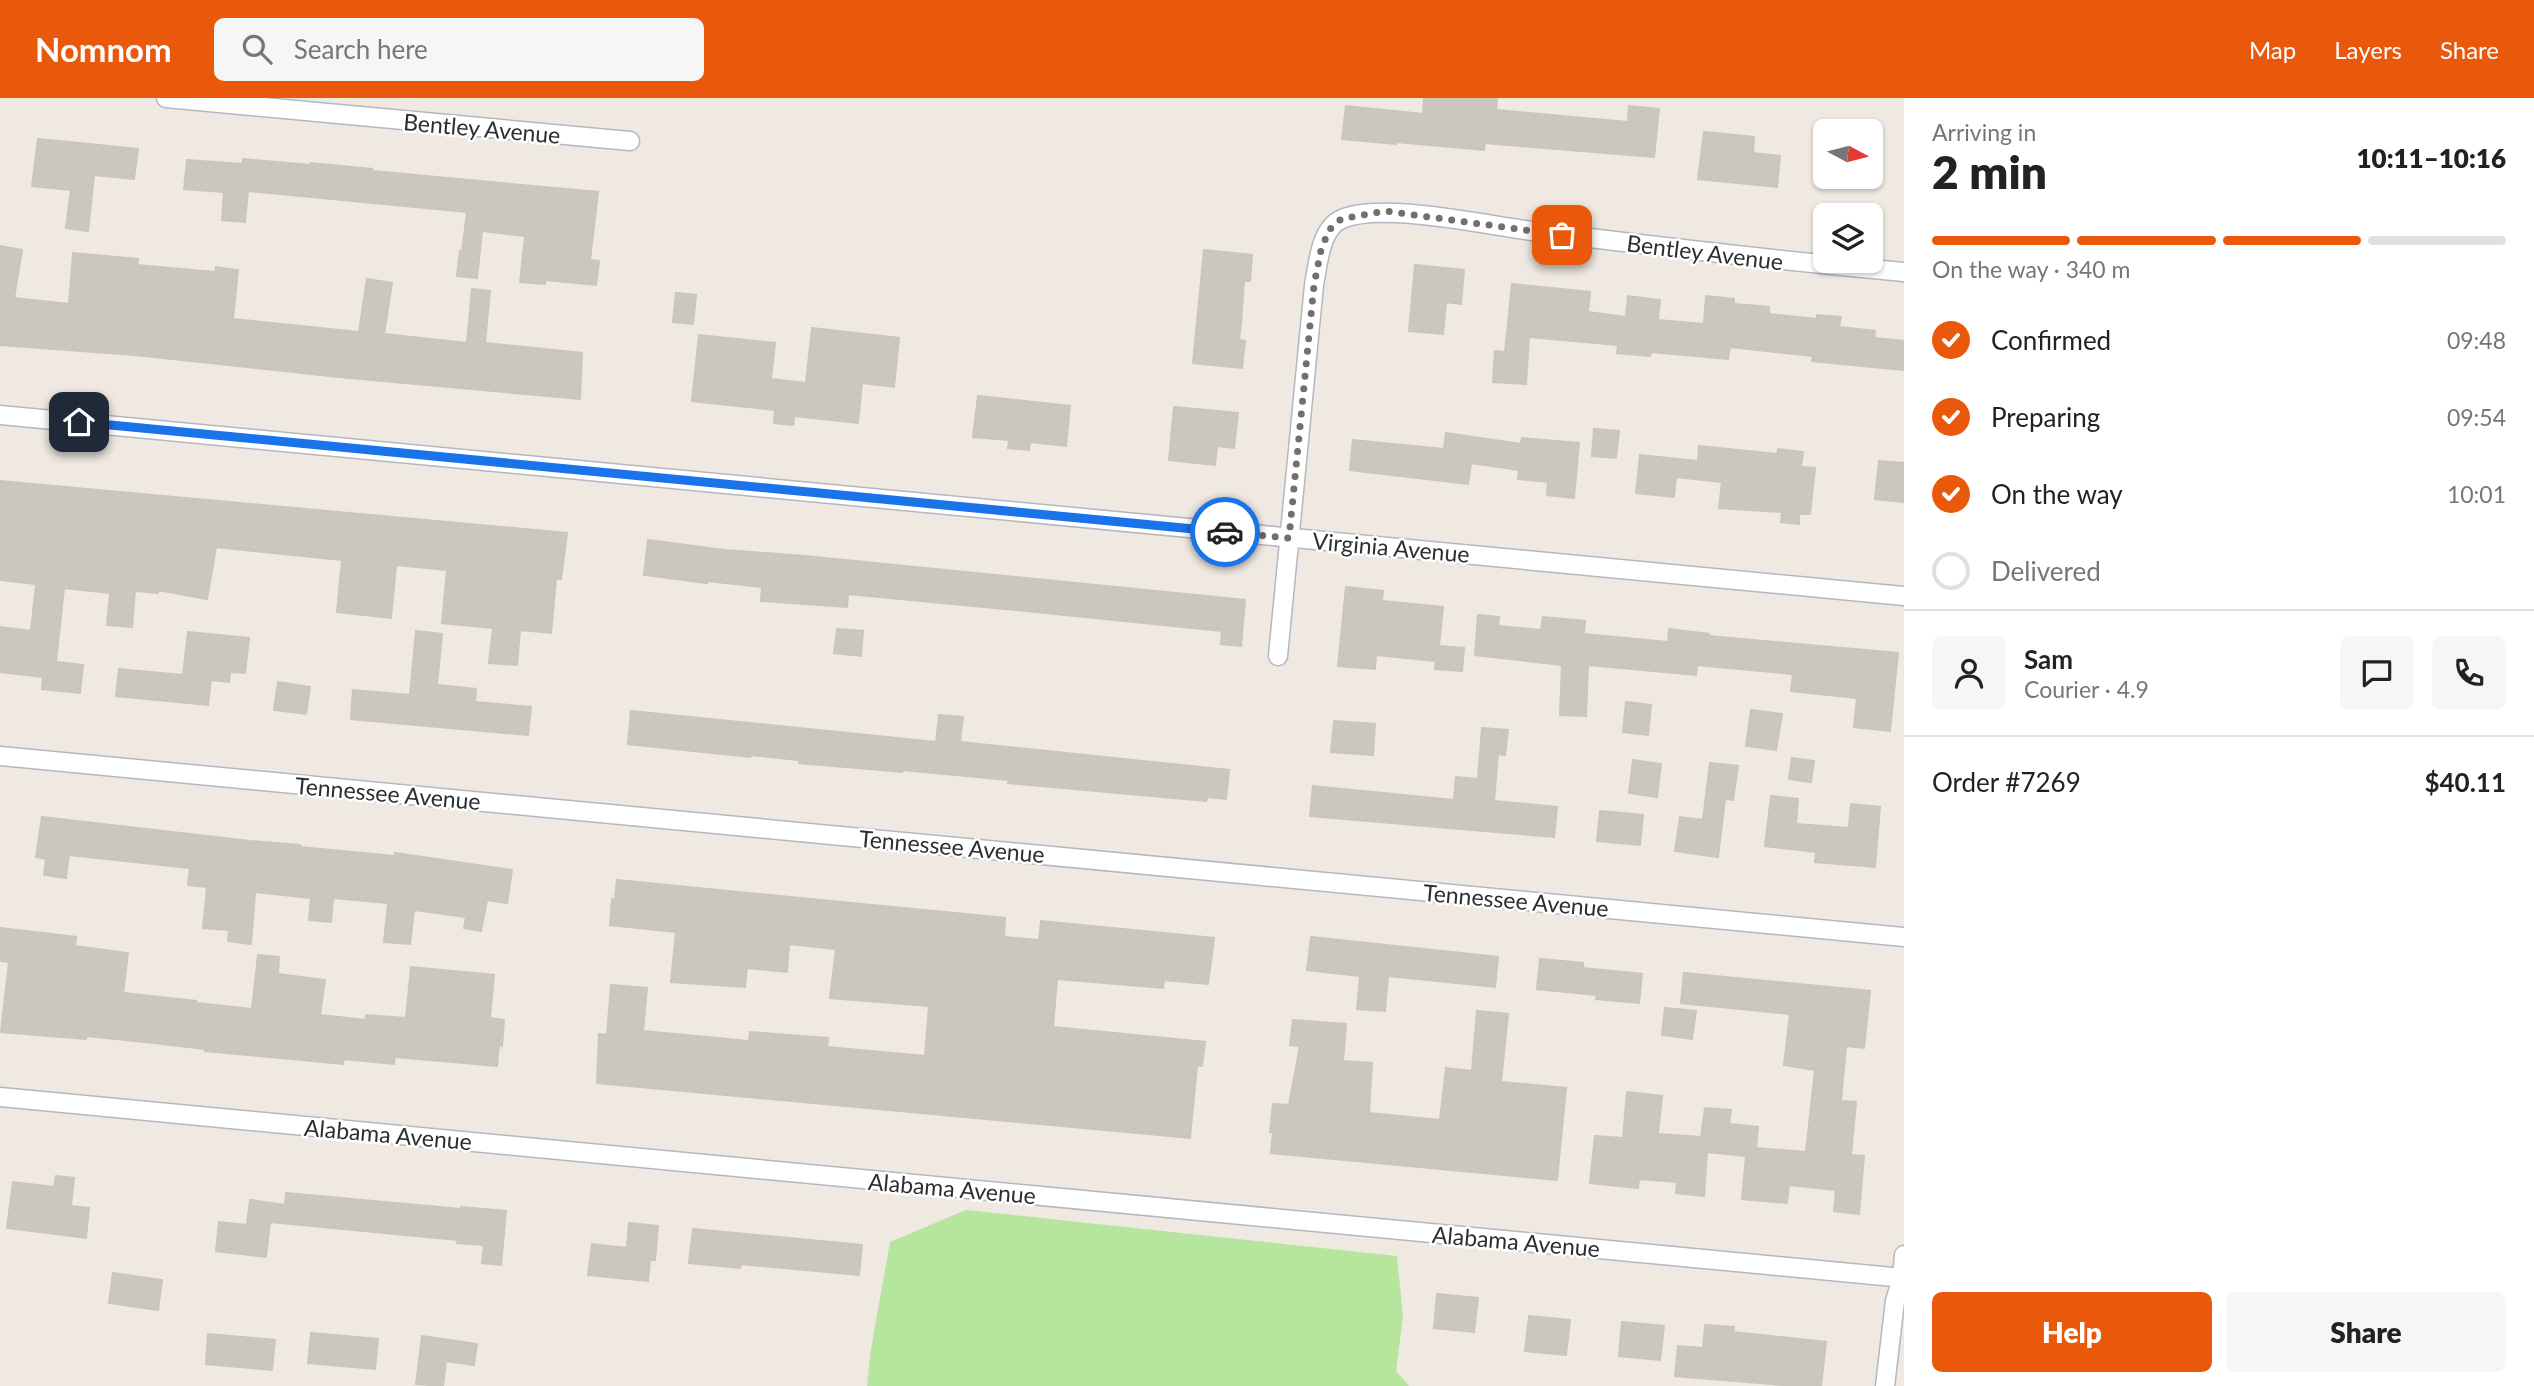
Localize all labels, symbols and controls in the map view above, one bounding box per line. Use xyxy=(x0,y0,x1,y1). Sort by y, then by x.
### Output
search box xyxy=(214,18,704,81)
text: Nomnom xyxy=(35,29,172,69)
icon: search xyxy=(238,30,276,68)
text: Search here xyxy=(294,33,428,65)
text: Map xyxy=(2249,35,2296,64)
text: Layers xyxy=(2334,35,2402,64)
text: Share xyxy=(2440,35,2499,64)
street label: Bentley Avenue xyxy=(402,107,562,149)
text: Arriving in xyxy=(1932,118,2036,146)
north arrow xyxy=(1813,119,1883,189)
map controls xyxy=(1813,119,1883,273)
text: 10:11–10:16 xyxy=(2356,142,2506,174)
text: 2 min xyxy=(1932,144,2047,199)
button: layers xyxy=(1813,203,1883,273)
pin xyxy=(1532,205,1592,265)
icon: bag xyxy=(1543,216,1581,254)
street label: Bentley Avenue xyxy=(1625,229,1785,275)
text: On the way · 340 m xyxy=(1932,255,2131,283)
icon: check xyxy=(1932,321,1970,359)
text: Confirmed xyxy=(1991,324,2111,356)
text: 09:48 xyxy=(2447,326,2506,354)
pin xyxy=(49,392,109,452)
icon: check xyxy=(1932,398,1970,436)
text: Preparing xyxy=(1991,401,2100,433)
icon: home xyxy=(60,403,98,441)
text: 09:54 xyxy=(2447,403,2506,431)
icon: check xyxy=(1932,475,1970,513)
text: On the way xyxy=(1991,478,2123,510)
text: 10:01 xyxy=(2447,480,2506,508)
courier xyxy=(1190,497,1260,567)
icon: car xyxy=(1206,513,1244,551)
street label: Virginia Avenue xyxy=(1311,526,1471,568)
text: Delivered xyxy=(1991,555,2101,587)
button: person xyxy=(1932,636,2006,710)
button: chat xyxy=(2340,636,2414,710)
button: phone xyxy=(2432,636,2506,710)
text: Sam xyxy=(2024,643,2073,675)
text: Courier · 4.9 xyxy=(2024,675,2149,703)
text: Order #7269 xyxy=(1932,766,2081,798)
text: $40.11 xyxy=(2424,766,2506,798)
street label: Tennessee Avenue xyxy=(294,771,482,815)
street label: Tennessee Avenue xyxy=(858,824,1046,868)
street label: Tennessee Avenue xyxy=(1422,878,1610,922)
street label: Alabama Avenue xyxy=(303,1113,473,1155)
street label: Alabama Avenue xyxy=(867,1167,1037,1209)
street label: Alabama Avenue xyxy=(1431,1220,1601,1262)
button: Help xyxy=(1932,1292,2212,1372)
button: Share xyxy=(2226,1292,2506,1372)

